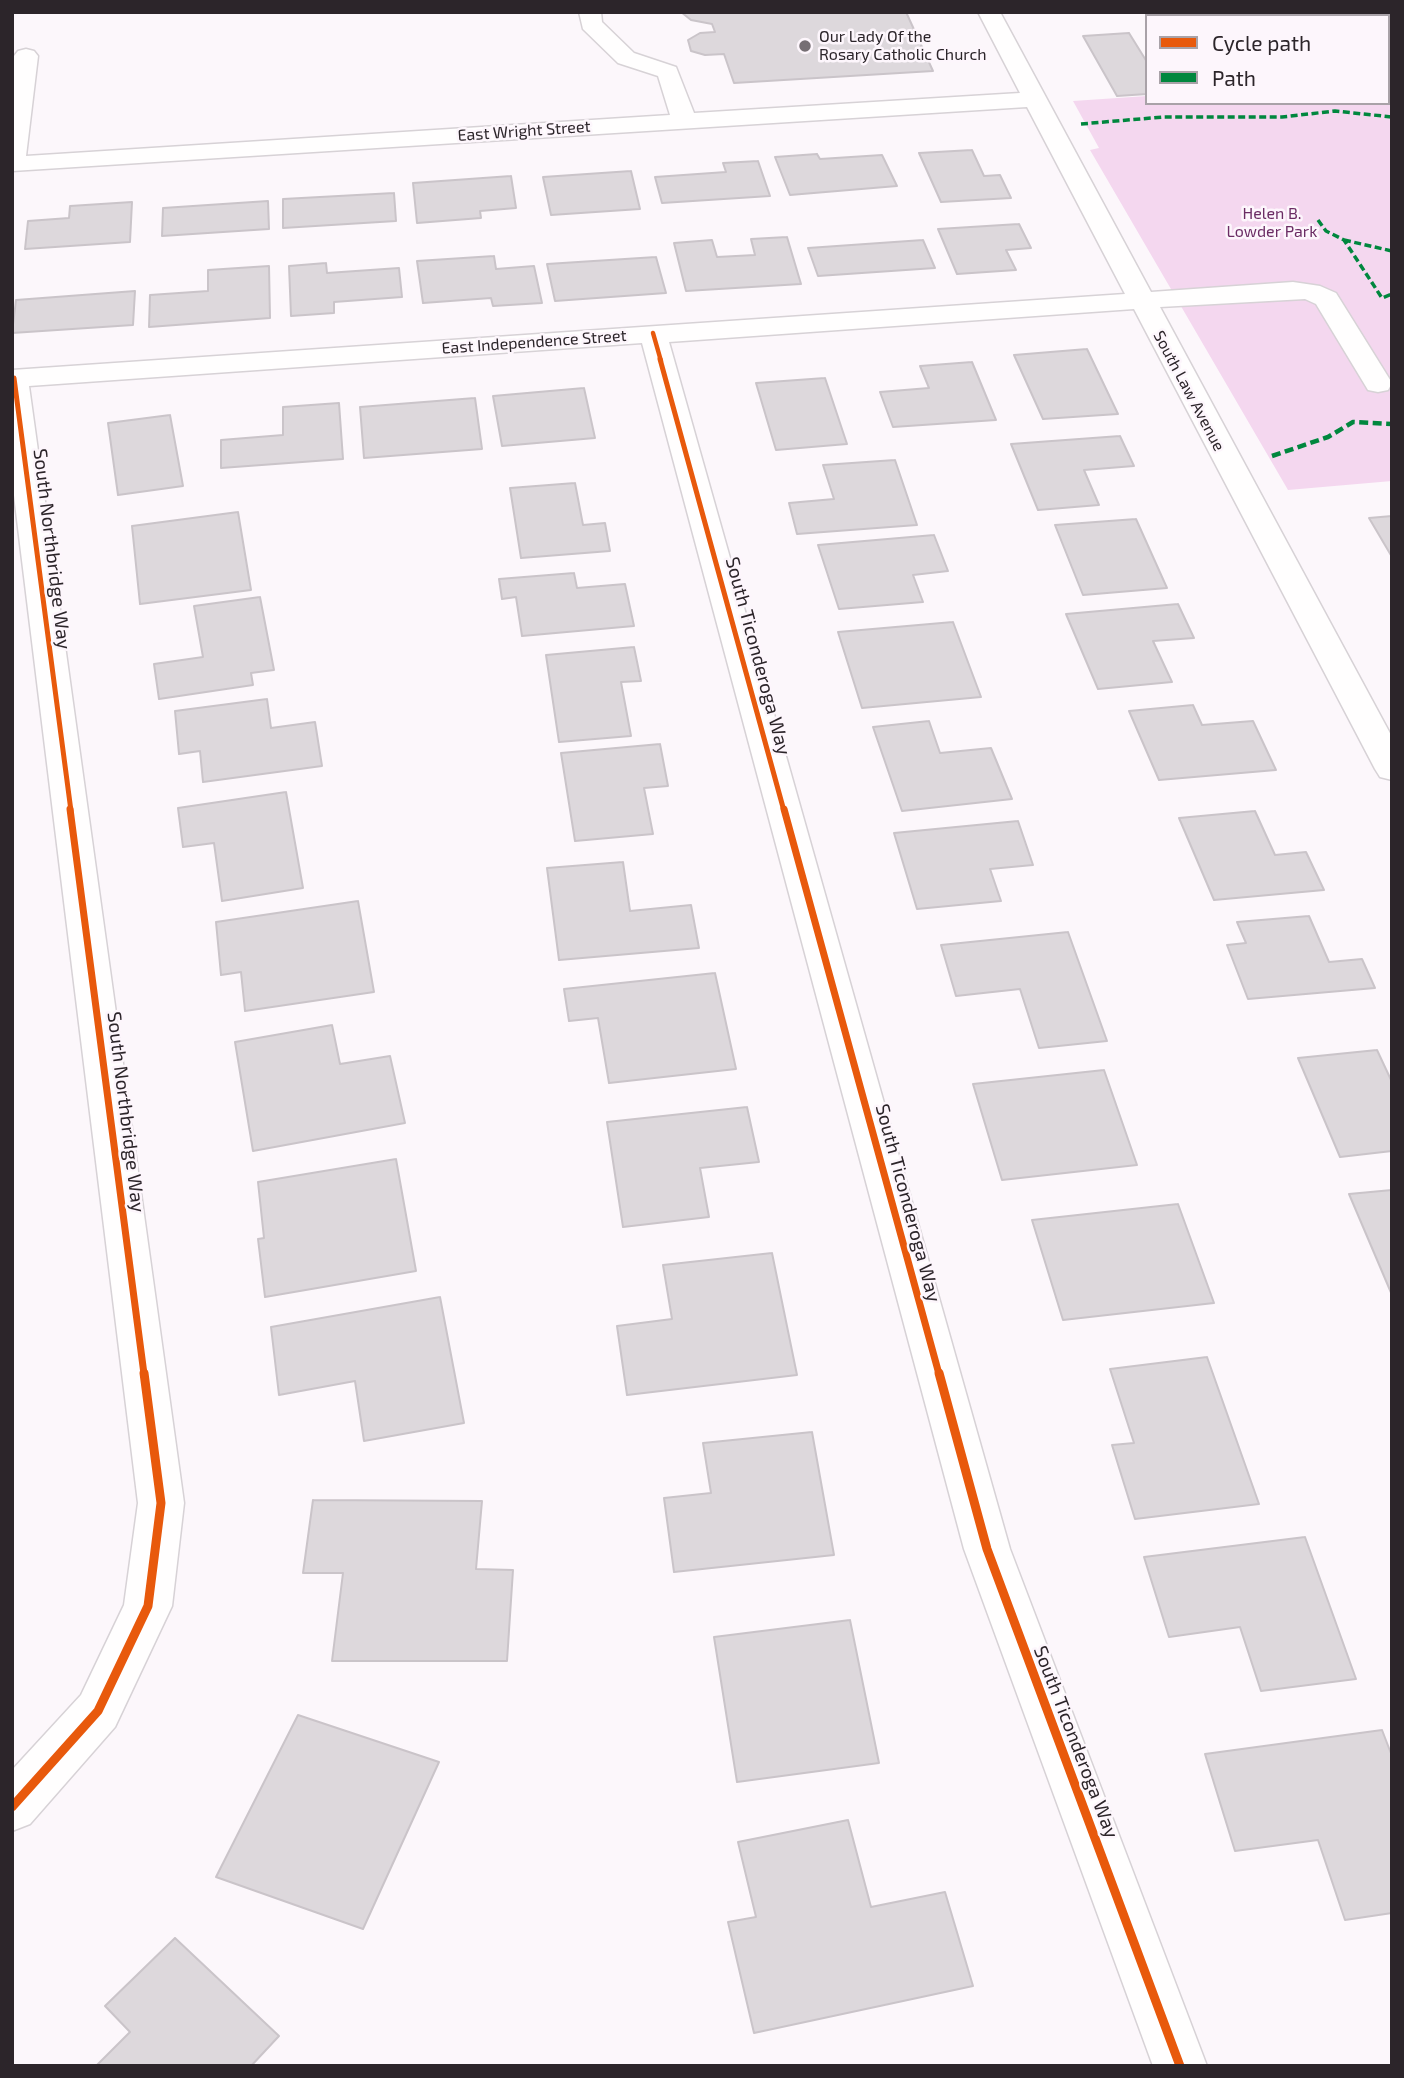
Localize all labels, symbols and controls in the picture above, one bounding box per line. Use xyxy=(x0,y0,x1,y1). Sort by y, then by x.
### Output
legend xyxy=(1145,14,1390,105)
place label: Our Lady Of the Rosary Catholic Church xyxy=(819,27,987,65)
text: Cycle path xyxy=(1212,30,1311,55)
marker: Our Lady Of the Rosary Catholic Church xyxy=(797,38,813,54)
text: Path xyxy=(1212,65,1256,90)
street label: East Wright Street xyxy=(457,117,591,145)
park label: Helen B. Lowder Park xyxy=(1227,204,1317,242)
street label: East Independence Street xyxy=(441,326,627,358)
street label: South Law Avenue xyxy=(1149,328,1229,454)
street label: South Northbridge Way xyxy=(28,447,76,651)
street label: South Ticonderoga Way xyxy=(721,554,795,758)
street label: South Northbridge Way xyxy=(102,1010,150,1214)
street label: South Ticonderoga Way xyxy=(871,1101,945,1305)
street label: South Ticonderoga Way xyxy=(1029,1643,1123,1841)

